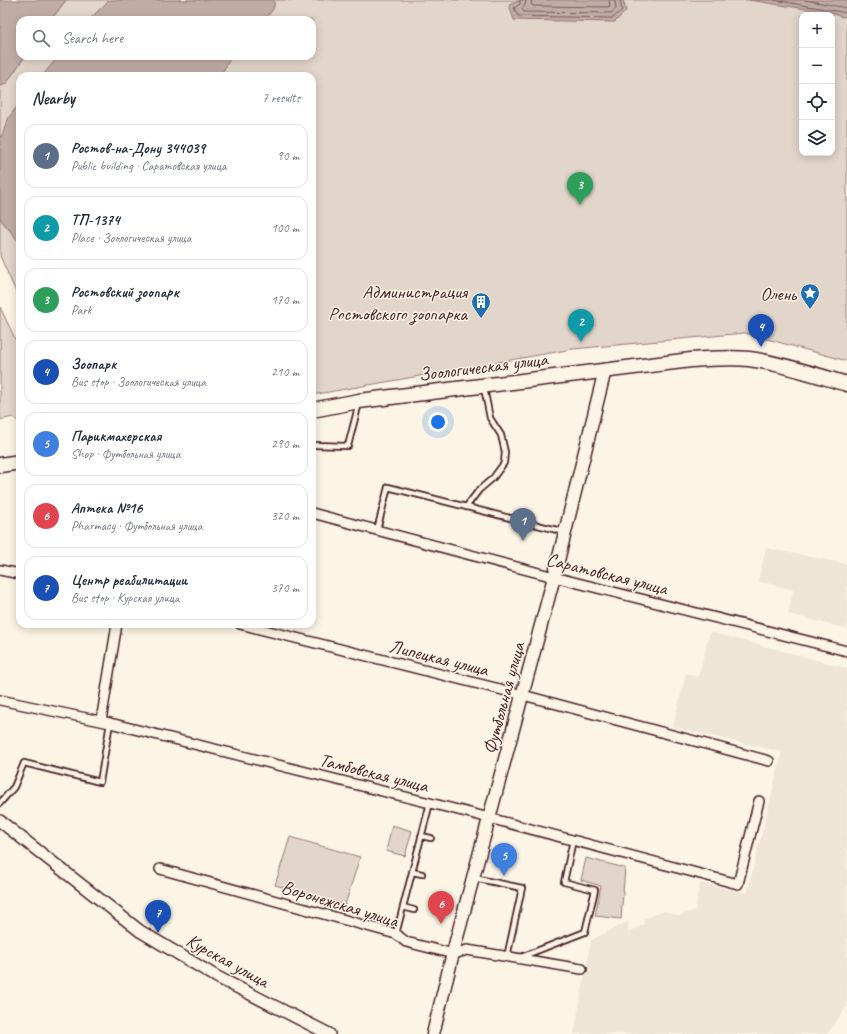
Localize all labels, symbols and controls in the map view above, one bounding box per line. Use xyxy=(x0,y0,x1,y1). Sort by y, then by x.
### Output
map controls xyxy=(799,12,835,156)
button: + xyxy=(799,12,835,48)
search box xyxy=(16,16,316,60)
icon: search xyxy=(30,27,52,49)
text: Search here xyxy=(62,29,123,48)
button: − xyxy=(799,48,835,84)
button: locate xyxy=(799,84,835,120)
text: Nearby xyxy=(32,88,75,109)
text: 7 results xyxy=(262,90,300,106)
button: layers xyxy=(799,120,835,156)
text: Ростов-на-Дону 344039 xyxy=(71,139,205,158)
text: 1 xyxy=(43,148,49,164)
text: 90 m xyxy=(277,148,299,164)
text: Public building · Саратовская улица xyxy=(71,158,226,174)
pin: 3 xyxy=(567,172,593,205)
text: ТП-1374 xyxy=(71,211,120,230)
text: 2 xyxy=(43,220,49,236)
text: 100 m xyxy=(271,220,299,236)
text: Place · Зоологическая улица xyxy=(71,230,191,246)
place label: Администрация Ростовского зоопарка xyxy=(328,280,469,326)
place label: Олень xyxy=(760,282,797,306)
place icon: Олень xyxy=(799,282,821,310)
text: Ростовский зоопарк xyxy=(71,283,179,302)
building icon: Администрация Ростовского зоопарка xyxy=(470,291,492,319)
text: 3 xyxy=(43,292,49,308)
text: 170 m xyxy=(271,292,299,308)
text: Park xyxy=(71,302,92,318)
pin: 2 xyxy=(568,309,594,342)
pin: 4 xyxy=(748,314,774,347)
street label: Зоологическая улица xyxy=(417,347,551,387)
text: Зоопарк xyxy=(71,355,116,374)
text: 4 xyxy=(43,364,49,380)
text: 210 m xyxy=(271,364,299,380)
text: Bus stop · Зоологическая улица xyxy=(71,374,206,390)
your location xyxy=(428,412,448,432)
text: Парикмахерская xyxy=(71,427,161,446)
text: 5 xyxy=(43,436,49,452)
text: 290 m xyxy=(271,436,299,452)
text: Shop · Футбольная улица xyxy=(71,446,180,462)
text: Аптека №16 xyxy=(71,499,142,518)
text: 6 xyxy=(43,508,49,524)
text: 320 m xyxy=(271,508,299,524)
pin: 1 xyxy=(510,508,536,541)
text: Pharmacy · Футбольная улица xyxy=(71,518,202,534)
street label: Саратовская улица xyxy=(544,547,671,601)
text: Центр реабилитации xyxy=(71,571,187,590)
text: 7 xyxy=(43,580,49,596)
text: 370 m xyxy=(271,580,299,596)
text: Bus stop · Курская улица xyxy=(71,590,179,606)
street label: Липецкая улица xyxy=(387,634,492,682)
street label: Футбольная улица xyxy=(478,638,531,757)
street label: Тамбовская улица xyxy=(317,748,432,798)
pin: 5 xyxy=(491,843,517,876)
street label: Воронежская улица xyxy=(278,875,402,933)
pin: 6 xyxy=(428,891,454,924)
pin: 7 xyxy=(145,900,171,933)
street label: Курская улица xyxy=(182,928,275,994)

